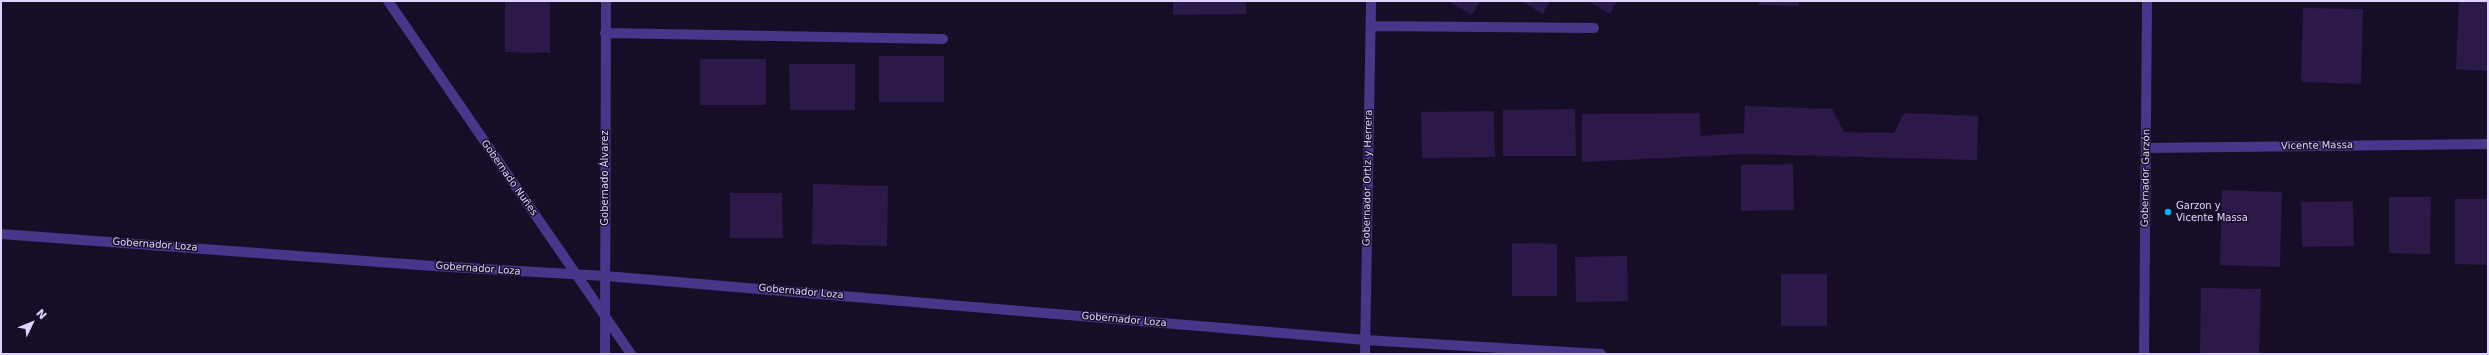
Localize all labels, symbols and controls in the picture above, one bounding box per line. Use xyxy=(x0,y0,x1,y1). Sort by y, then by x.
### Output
street label: Gobernador Ortiz y Herrera xyxy=(1361,110,1375,246)
street label: Gobernador Garzón xyxy=(2139,129,2153,227)
street label: Gobernado Álvarez xyxy=(599,130,611,226)
street label: Gobernado Nuñes xyxy=(478,138,540,218)
street label: Vicente Massa xyxy=(2281,139,2353,153)
place label: Garzon y Vicente Massa xyxy=(2176,200,2248,224)
marker: Garzon y Vicente Massa xyxy=(2163,207,2173,217)
street label: Gobernador Loza xyxy=(112,236,198,254)
street label: Gobernador Loza xyxy=(435,260,521,278)
street label: Gobernador Loza xyxy=(758,282,844,302)
north arrow xyxy=(12,303,52,343)
text: N xyxy=(33,307,49,322)
street label: Gobernador Loza xyxy=(1081,310,1167,330)

